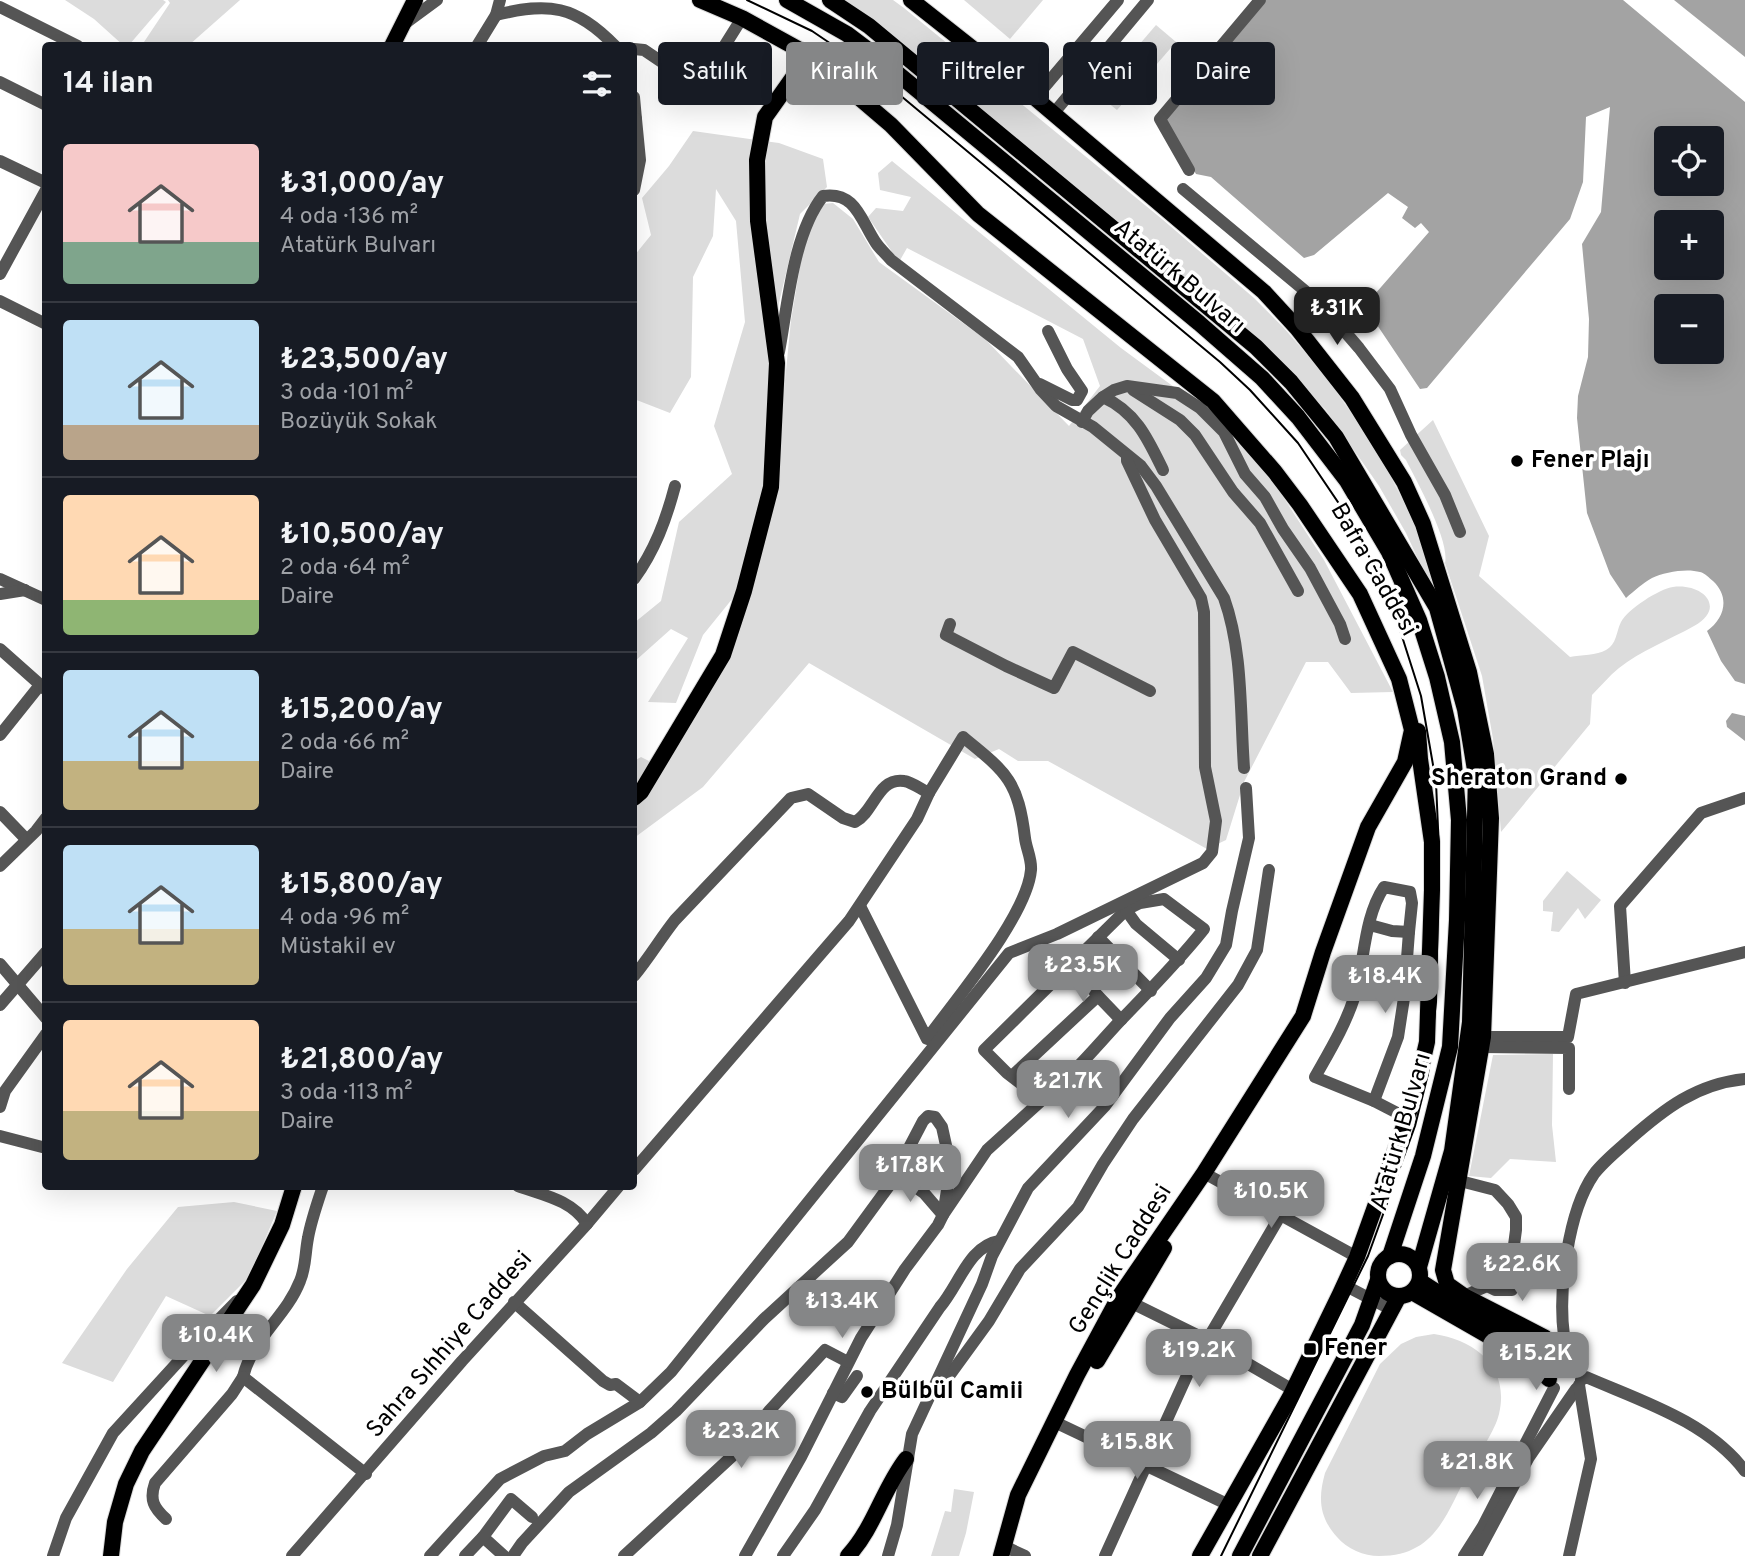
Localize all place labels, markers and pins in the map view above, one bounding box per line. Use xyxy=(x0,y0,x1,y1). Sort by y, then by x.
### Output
pin: ₺31K xyxy=(1296,288,1378,347)
place label: Fener Plajı xyxy=(1531,446,1649,476)
marker: Fener Plajı xyxy=(1509,453,1525,469)
place label: Sheraton Grand xyxy=(1431,764,1607,794)
marker: Sheraton Grand xyxy=(1613,771,1629,787)
pin: ₺23.5K xyxy=(1026,944,1140,1004)
pin: ₺18.4K xyxy=(1328,956,1442,1015)
pin: ₺21.7K xyxy=(1011,1060,1125,1120)
pin: ₺17.8K xyxy=(853,1144,967,1204)
pin: ₺10.5K xyxy=(1214,1170,1328,1230)
pin: ₺22.6K xyxy=(1465,1244,1579,1303)
pin: ₺13.4K xyxy=(785,1280,899,1340)
pin: ₺10.4K xyxy=(159,1314,273,1374)
pin: ₺19.2K xyxy=(1142,1330,1256,1389)
pin: ₺15.2K xyxy=(1479,1332,1593,1392)
place label: Fener xyxy=(1324,1334,1387,1364)
marker: Fener xyxy=(1302,1341,1318,1357)
place label: Bülbül Camii xyxy=(881,1377,1023,1407)
marker: Bülbül Camii xyxy=(859,1384,875,1400)
pin: ₺23.2K xyxy=(684,1410,798,1470)
pin: ₺15.8K xyxy=(1080,1422,1194,1481)
pin: ₺21.8K xyxy=(1420,1442,1534,1501)

